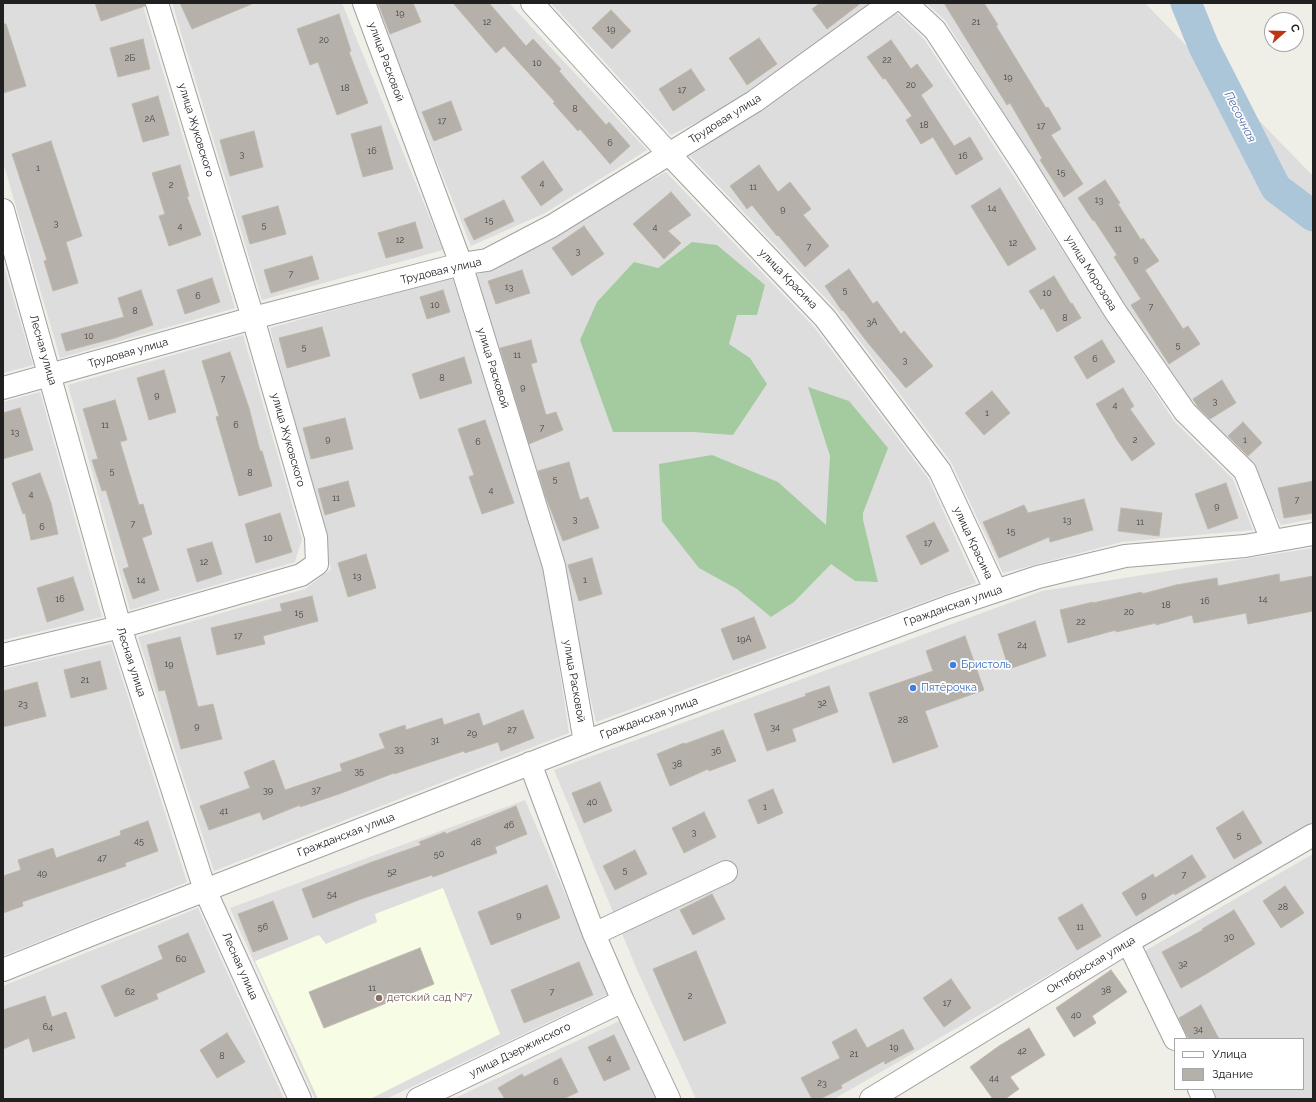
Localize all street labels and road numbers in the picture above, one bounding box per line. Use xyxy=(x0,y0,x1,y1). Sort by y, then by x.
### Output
street label: улица Расковой xyxy=(365,20,407,104)
street label: улица Жуковского xyxy=(175,82,217,178)
street label: Трудовая улица xyxy=(686,91,764,147)
street label: улица Морозова xyxy=(1062,233,1120,313)
street label: улица Красина xyxy=(756,246,820,312)
street label: Трудовая улица xyxy=(399,255,483,287)
street label: Лесная улица xyxy=(27,313,59,387)
street label: улица Расковой xyxy=(474,326,512,410)
street label: Трудовая улица xyxy=(86,335,170,371)
street label: улица Жуковского xyxy=(268,391,308,489)
street label: улица Красина xyxy=(950,505,996,581)
street label: Гражданская улица xyxy=(902,583,1004,629)
street label: Лесная улица xyxy=(114,625,148,699)
street label: улица Расковой xyxy=(560,639,588,723)
street label: Гражданская улица xyxy=(598,694,700,742)
street label: Гражданская улица xyxy=(295,810,397,860)
street label: Лесная улица xyxy=(219,930,261,1002)
street label: Октябрьская улица xyxy=(1044,933,1138,997)
street label: улица Дзержинского xyxy=(467,1020,573,1080)

